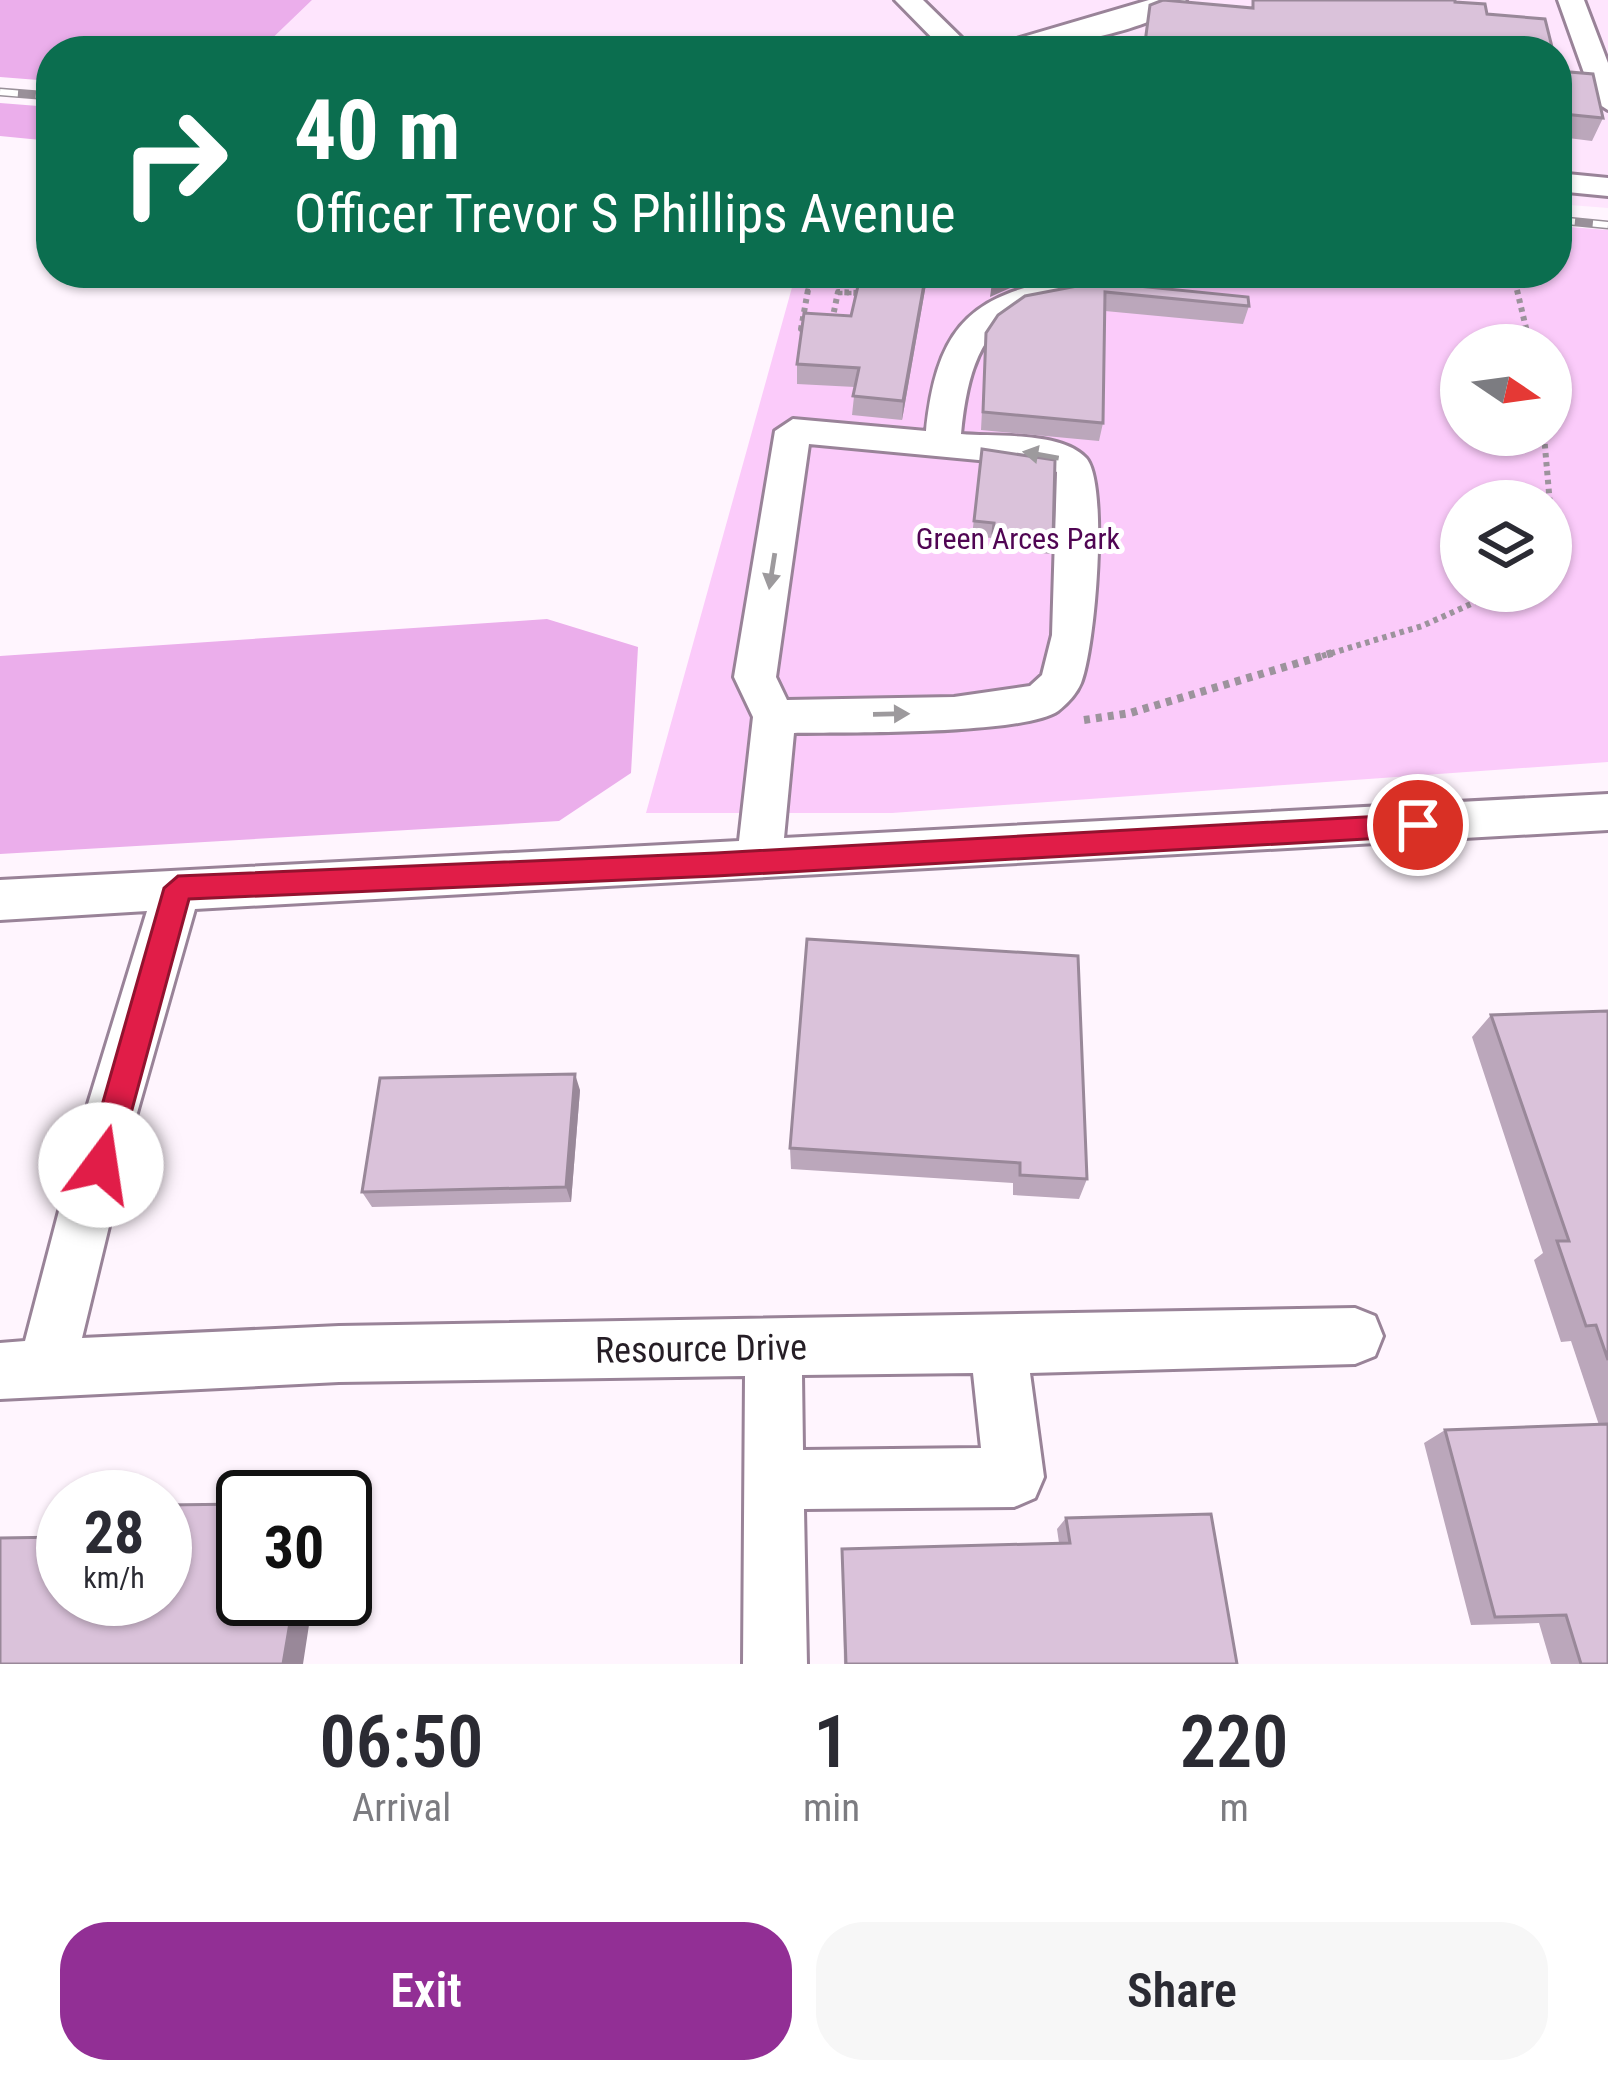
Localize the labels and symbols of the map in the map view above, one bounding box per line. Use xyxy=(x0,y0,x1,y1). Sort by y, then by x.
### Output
north arrow xyxy=(1440,324,1572,456)
one-way arrow xyxy=(1021,446,1059,464)
park label: Green Arces Park xyxy=(916,521,1121,556)
one-way arrow xyxy=(762,553,781,590)
one-way arrow xyxy=(873,704,911,723)
pin xyxy=(1367,774,1469,876)
position arrow xyxy=(38,1102,164,1228)
street label: Resource Drive xyxy=(595,1326,807,1372)
speed limit sign: 30 xyxy=(216,1470,372,1626)

